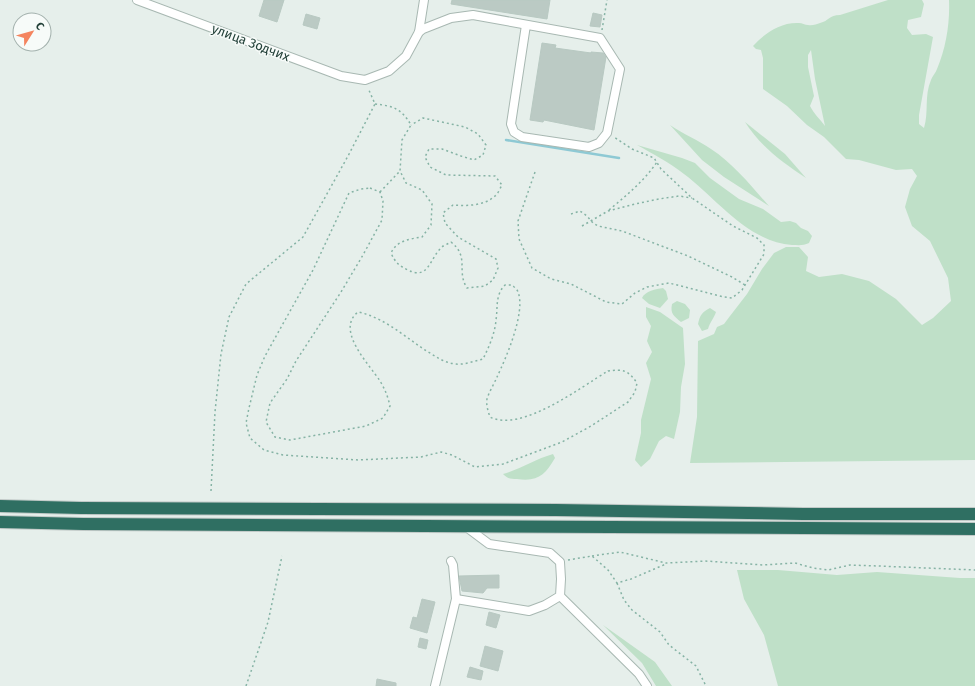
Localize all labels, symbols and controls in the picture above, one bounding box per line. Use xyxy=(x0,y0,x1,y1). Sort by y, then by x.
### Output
north arrow xyxy=(12,12,52,52)
text: С xyxy=(32,20,47,33)
street label: улица Зодчих xyxy=(210,21,293,64)

